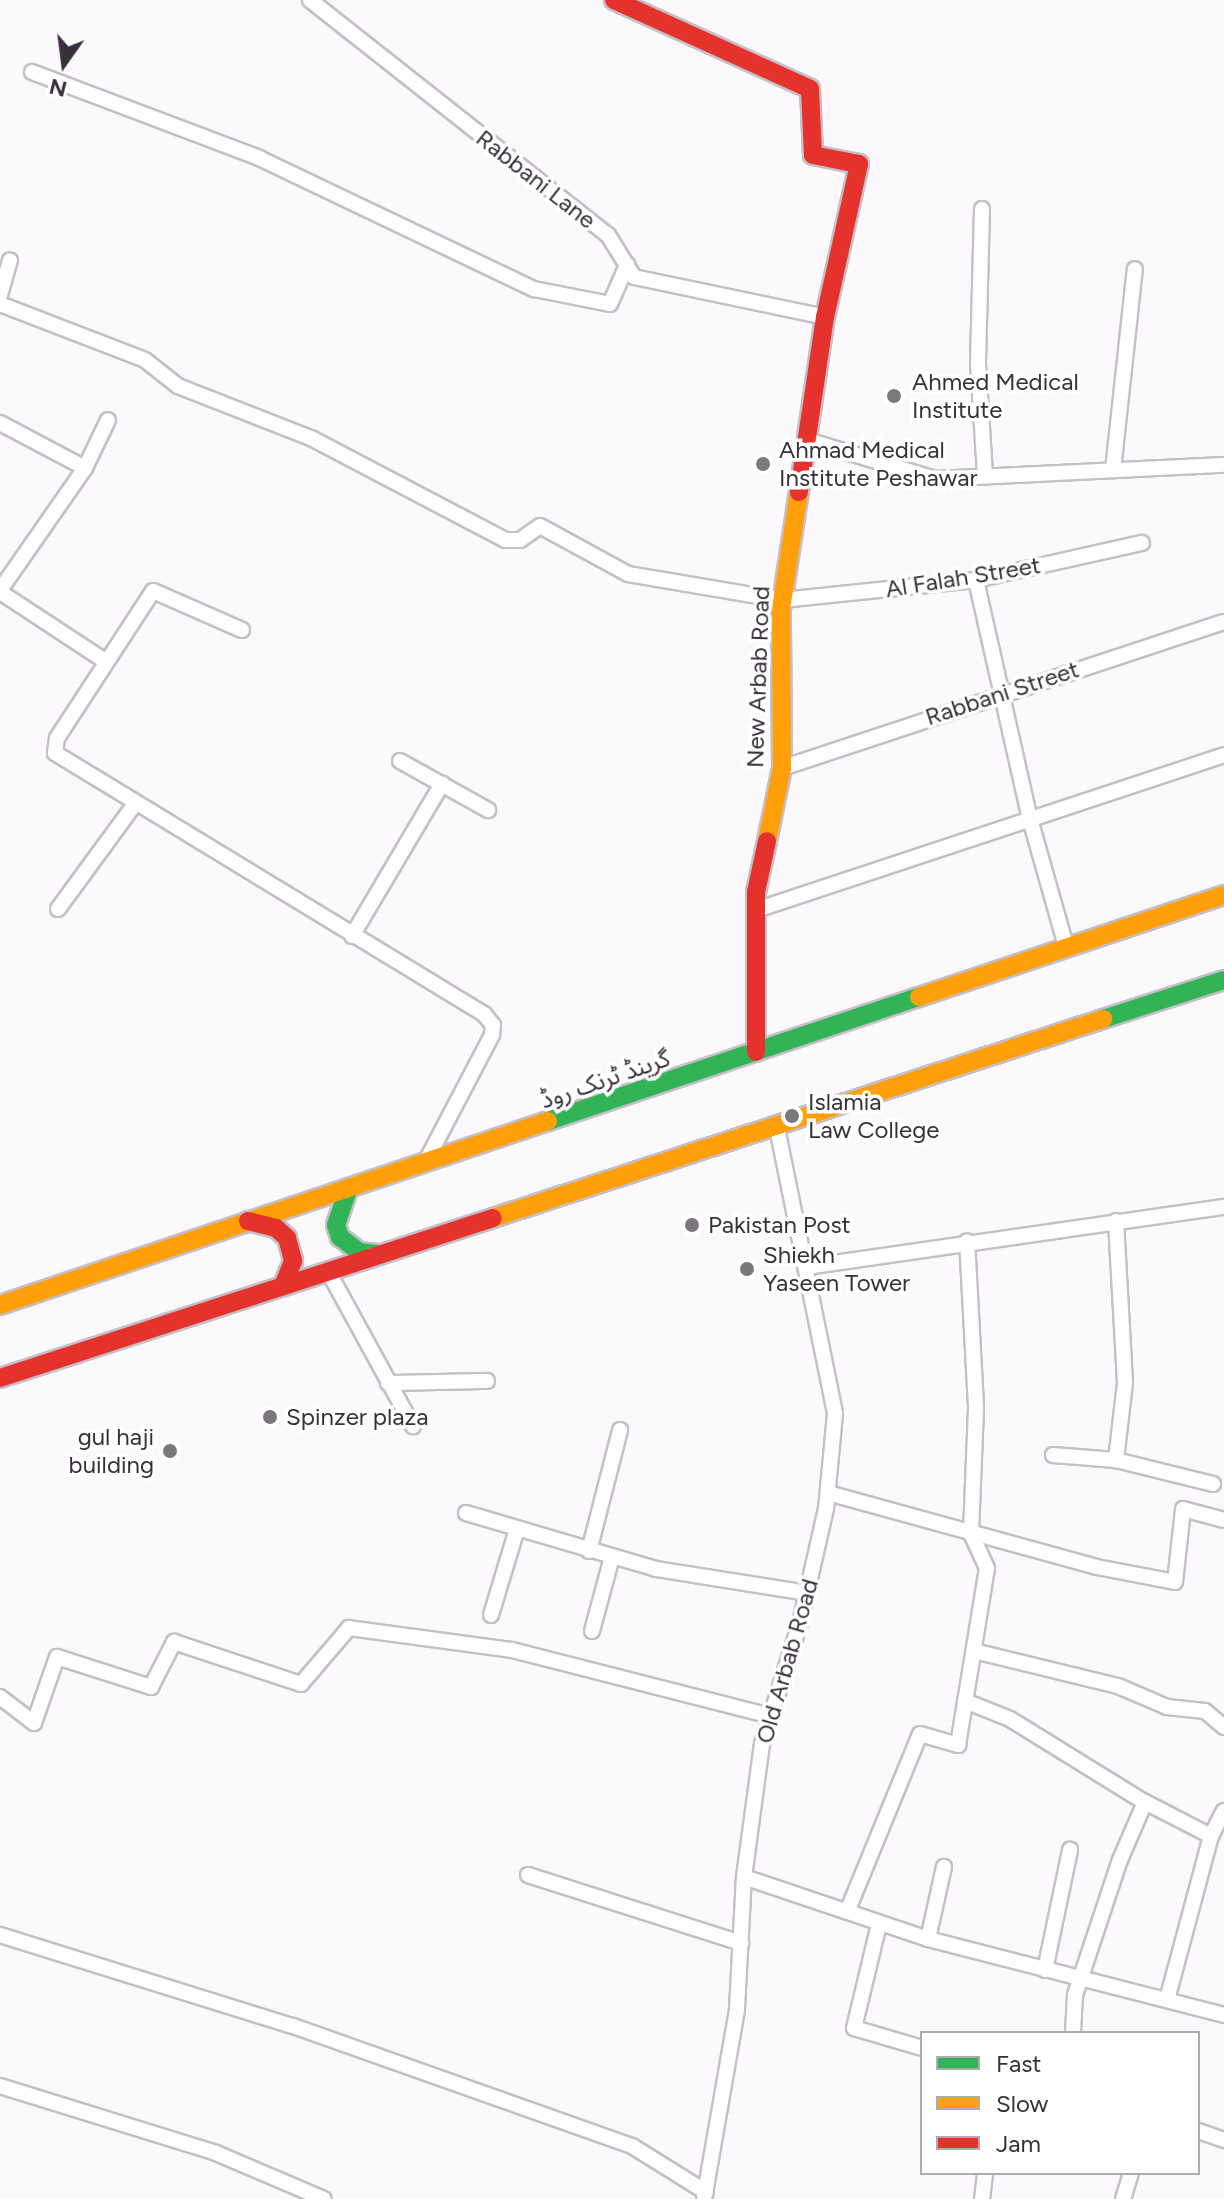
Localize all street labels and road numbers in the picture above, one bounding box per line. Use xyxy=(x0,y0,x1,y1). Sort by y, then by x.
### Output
street label: Rabbani Lane xyxy=(471,123,601,235)
street label: Al Falah Street xyxy=(883,551,1043,603)
street label: New Arbab Road xyxy=(740,586,776,768)
street label: Rabbani Street xyxy=(922,655,1082,731)
street label: گرینڈ ٹرنک روڈ xyxy=(536,1043,674,1115)
street label: Old Arbab Road xyxy=(750,1575,824,1747)

